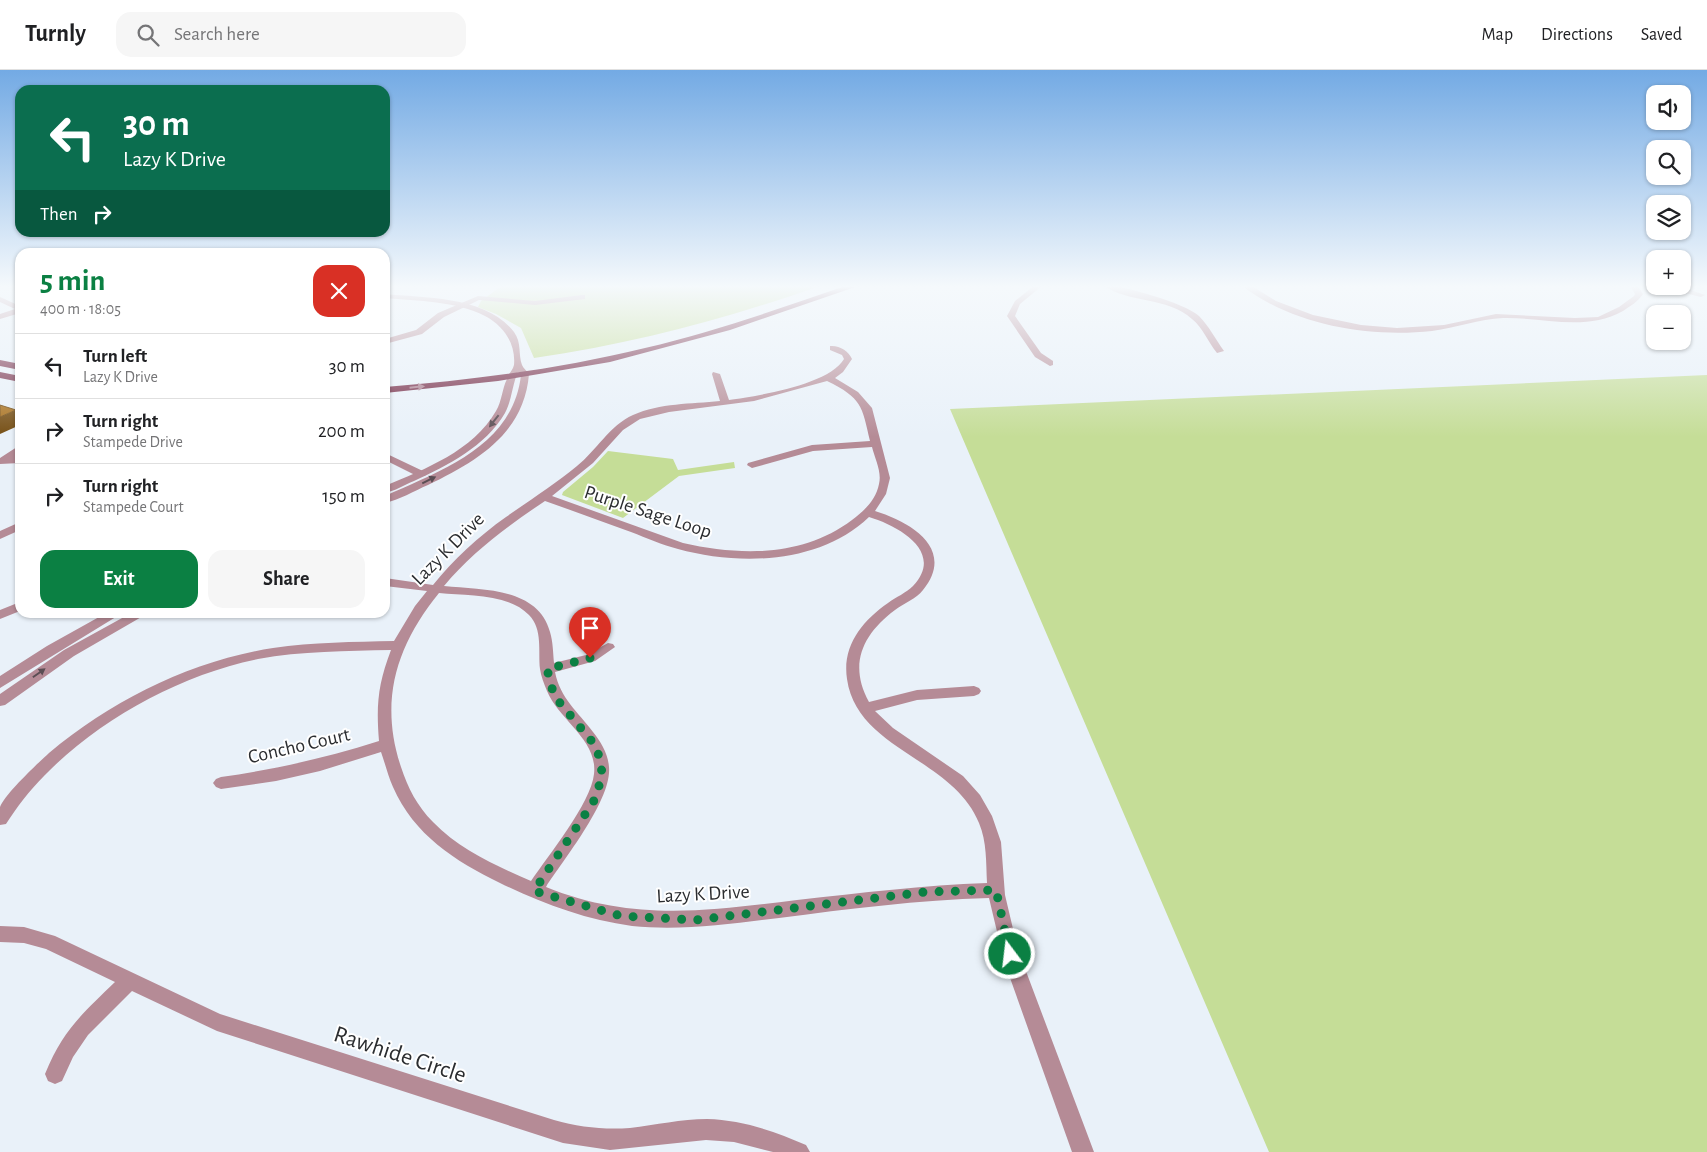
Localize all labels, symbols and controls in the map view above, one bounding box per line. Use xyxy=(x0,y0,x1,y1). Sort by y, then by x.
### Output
search box xyxy=(116,12,466,57)
icon: search xyxy=(134,21,162,49)
text: Turnly xyxy=(25,22,86,46)
text: Search here xyxy=(174,25,260,44)
text: Map xyxy=(1482,26,1513,44)
text: Directions xyxy=(1541,26,1613,44)
text: Saved xyxy=(1641,26,1682,44)
map controls xyxy=(1646,85,1691,350)
button: sound xyxy=(1646,85,1691,130)
icon: left xyxy=(40,105,105,170)
text: 30 m xyxy=(123,107,190,142)
button: search xyxy=(1646,140,1691,185)
text: Lazy K Drive xyxy=(123,148,226,170)
button: layers xyxy=(1646,195,1691,240)
icon: right xyxy=(88,200,116,228)
text: Then xyxy=(40,205,78,224)
button: + xyxy=(1646,250,1691,295)
button: close xyxy=(313,265,365,317)
text: 5 min xyxy=(40,266,105,296)
text: 400 m · 18:05 xyxy=(40,301,121,317)
button: − xyxy=(1646,305,1691,350)
text: Turn left xyxy=(83,347,147,366)
icon: left xyxy=(40,352,68,380)
text: 30 m xyxy=(329,357,365,376)
text: Lazy K Drive xyxy=(83,369,158,385)
one-way arrow xyxy=(409,383,425,391)
text: Turn right xyxy=(83,412,158,431)
one-way arrow xyxy=(489,414,499,428)
icon: right xyxy=(40,417,68,445)
text: 200 m xyxy=(318,422,365,441)
text: Stampede Drive xyxy=(83,434,183,450)
one-way arrow xyxy=(422,475,436,483)
text: Turn right xyxy=(83,477,158,496)
icon: right xyxy=(40,482,68,510)
street label: Purple Sage Loop xyxy=(582,482,714,542)
text: 150 m xyxy=(322,487,365,506)
text: Stampede Court xyxy=(83,499,184,515)
street label: Lazy K Drive xyxy=(408,509,488,589)
button: Exit xyxy=(40,550,198,608)
button: Share xyxy=(208,550,365,608)
pin xyxy=(569,607,611,658)
icon: arrive xyxy=(576,614,604,642)
one-way arrow xyxy=(33,668,46,678)
street label: Concho Court xyxy=(246,724,352,767)
street label: Lazy K Drive xyxy=(656,882,750,906)
position arrow xyxy=(983,927,1035,979)
street label: Rawhide Circle xyxy=(331,1022,469,1088)

